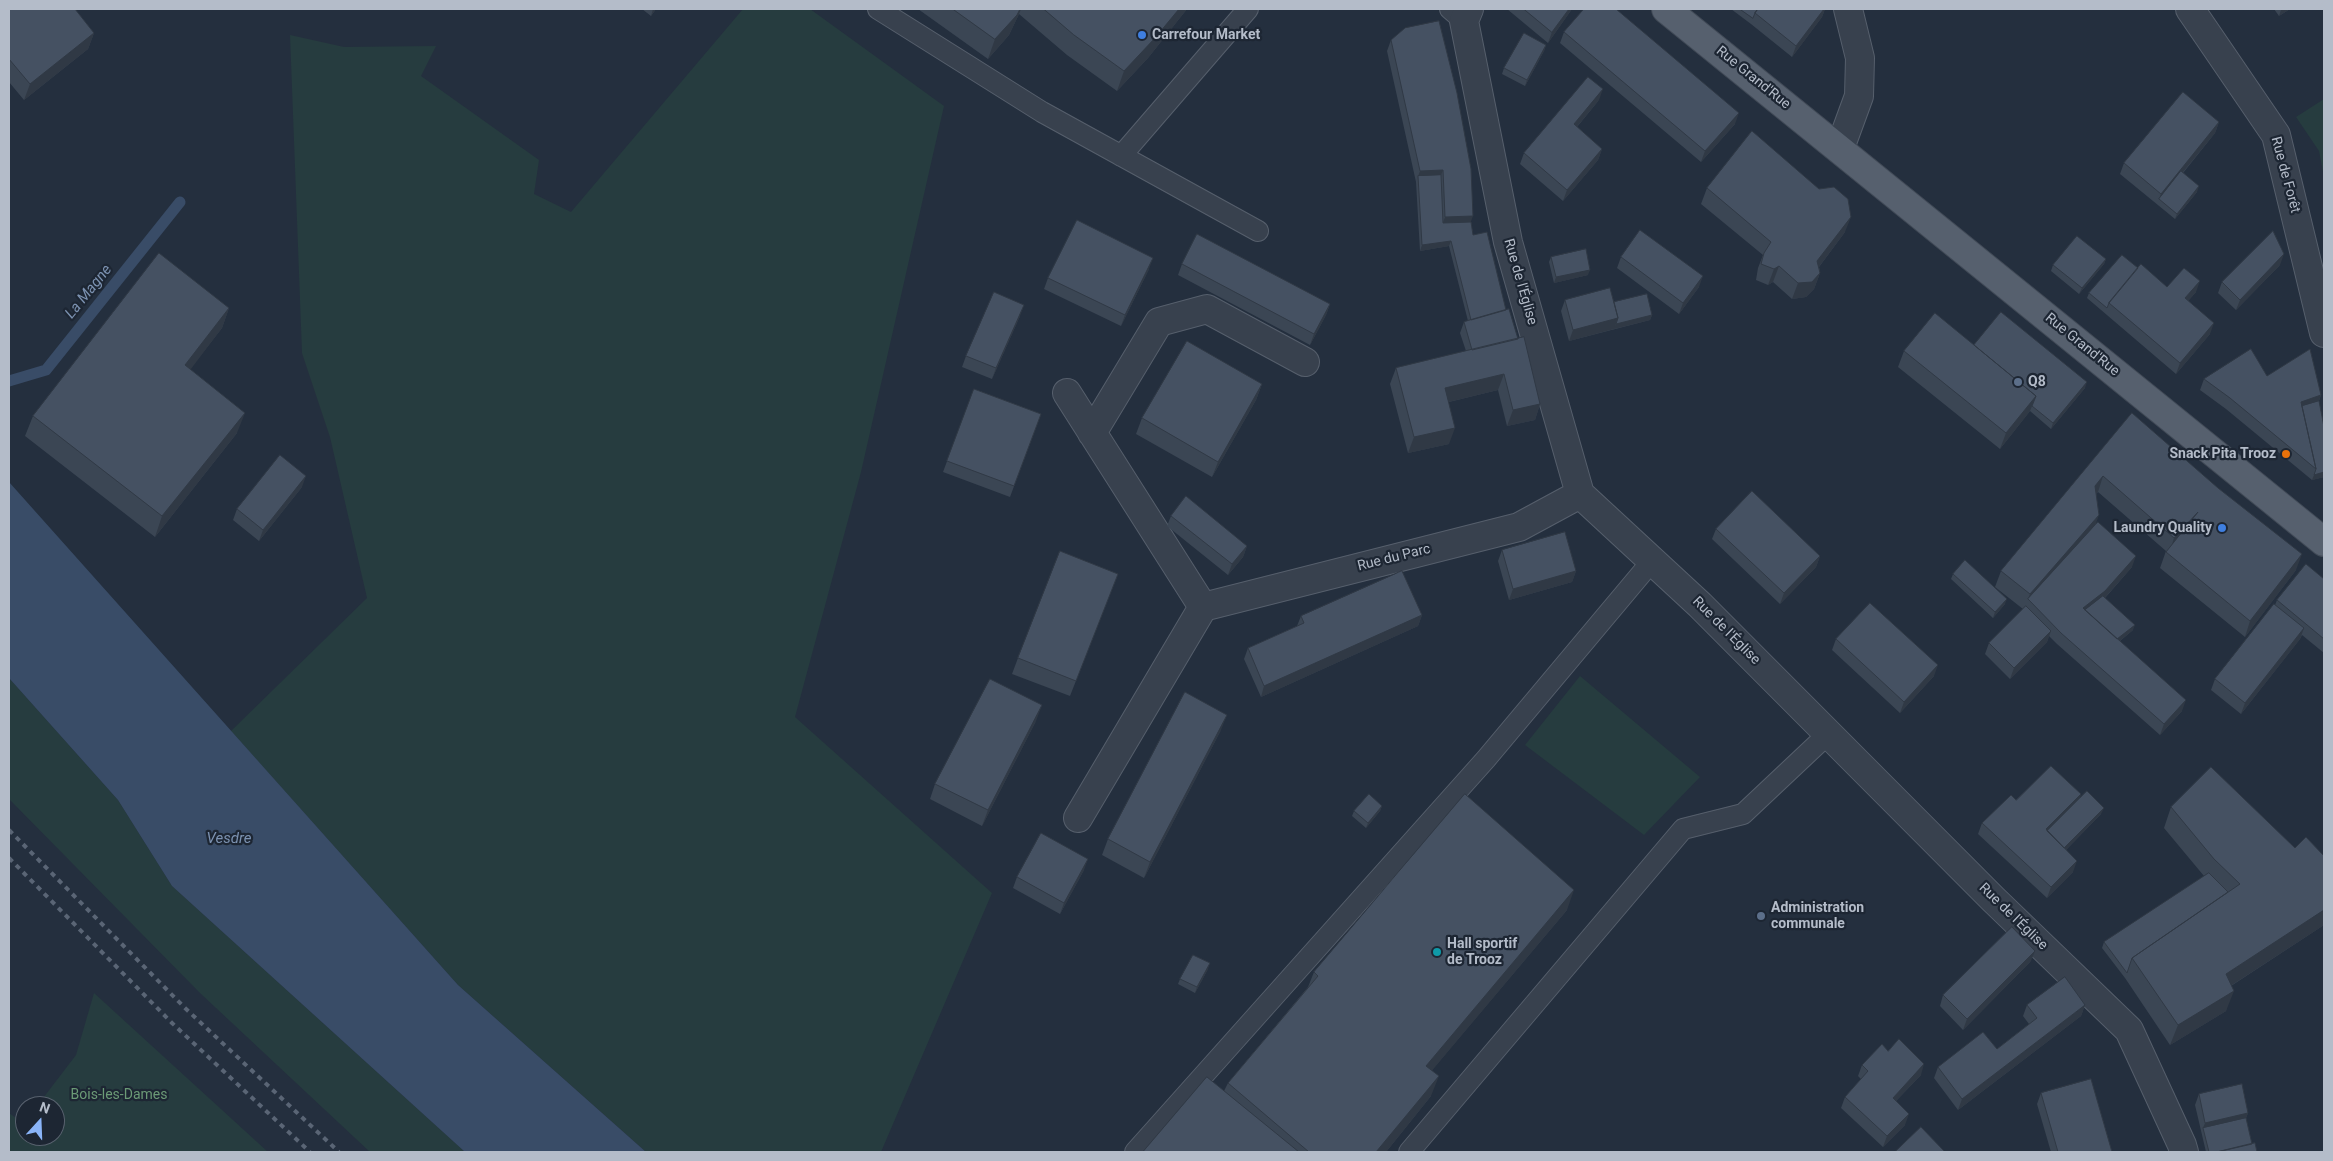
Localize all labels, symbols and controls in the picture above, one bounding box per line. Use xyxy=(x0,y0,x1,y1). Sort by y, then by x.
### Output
place label: Carrefour Market xyxy=(1152,27,1260,43)
marker: Carrefour Market xyxy=(1136,29,1148,41)
street label: Rue Grand'Rue xyxy=(1712,43,1794,113)
street label: Rue de Forêt xyxy=(2267,135,2303,215)
street label: Rue de l'Église xyxy=(1500,237,1540,327)
water label: La Magne xyxy=(62,261,116,323)
street label: Rue Grand'Rue xyxy=(2041,310,2123,380)
place label: Q8 xyxy=(2028,374,2046,390)
marker: Q8 xyxy=(2012,376,2024,388)
place label: Snack Pita Trooz xyxy=(2169,446,2276,462)
marker: Snack Pita Trooz xyxy=(2280,448,2292,460)
place label: Laundry Quality xyxy=(2113,520,2212,536)
marker: Laundry Quality xyxy=(2216,522,2228,534)
street label: Rue du Parc xyxy=(1356,541,1432,575)
street label: Rue de l'Église xyxy=(1689,594,1763,668)
water label: Vesdre xyxy=(207,830,251,848)
street label: Rue de l'Église xyxy=(1975,880,2051,954)
place label: Administration communale xyxy=(1771,900,1864,932)
marker: Administration communale xyxy=(1755,910,1767,922)
place label: Hall sportif de Trooz xyxy=(1447,936,1517,969)
marker: Hall sportif de Trooz xyxy=(1431,946,1443,958)
park label: Bois-les-Dames xyxy=(71,1087,167,1103)
north arrow xyxy=(15,1096,65,1146)
text: N xyxy=(37,1099,52,1117)

